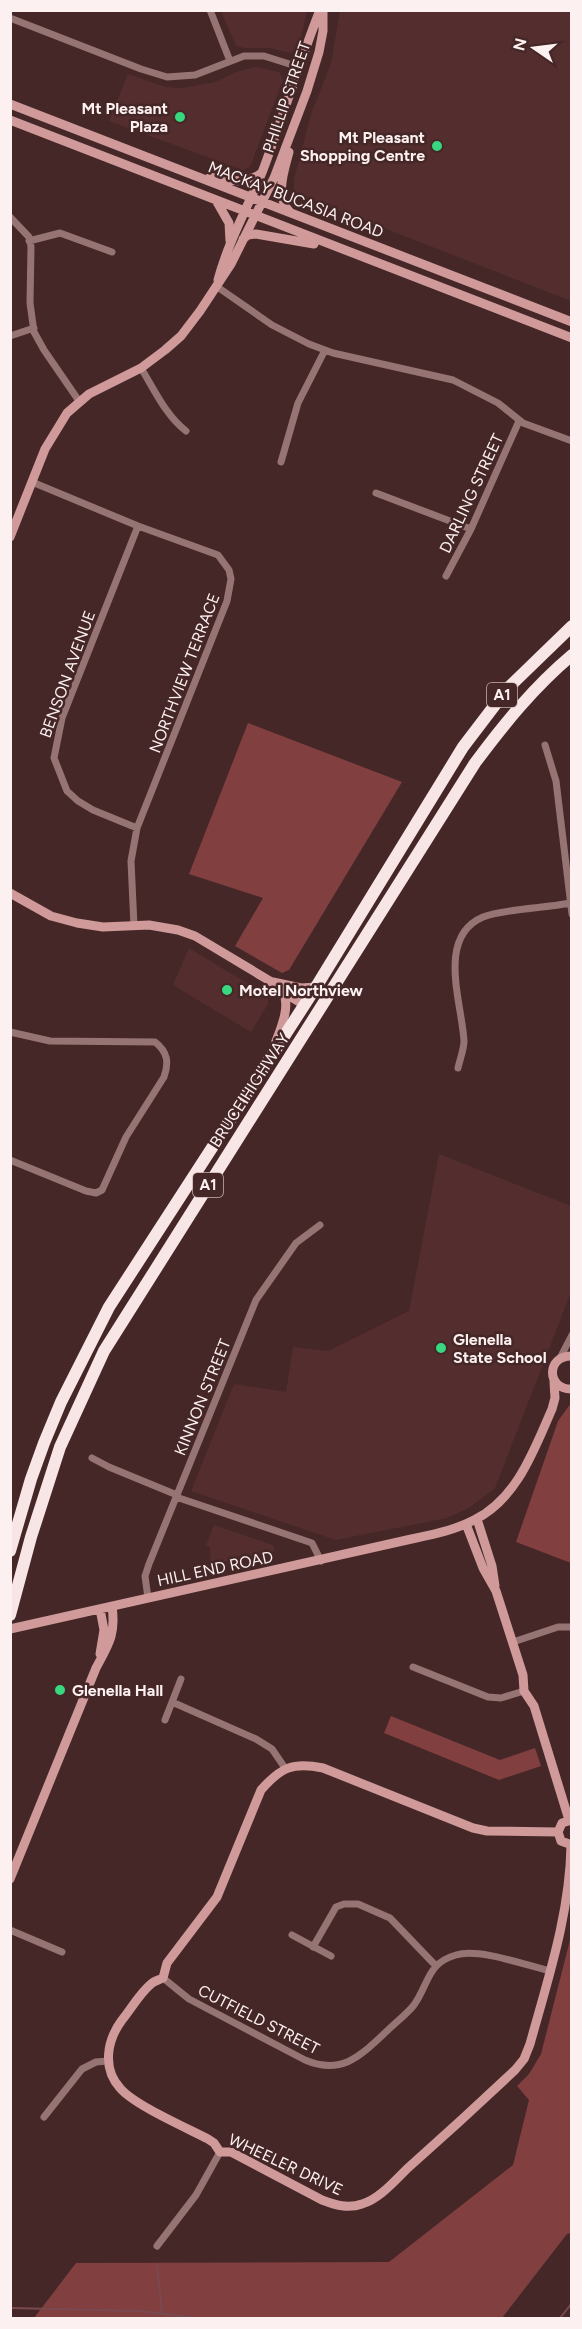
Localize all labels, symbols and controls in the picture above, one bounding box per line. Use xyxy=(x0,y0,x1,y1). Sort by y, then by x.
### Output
north arrow xyxy=(504,18,564,78)
text: N xyxy=(509,36,531,53)
street label: PHILLIP STREET xyxy=(259,39,314,155)
place label: Mt Pleasant Plaza xyxy=(82,99,168,136)
marker: Mt Pleasant Plaza xyxy=(173,110,187,124)
place label: Mt Pleasant Shopping Centre xyxy=(300,128,425,165)
marker: Mt Pleasant Shopping Centre xyxy=(430,139,444,153)
street label: MACKAY BUCASIA ROAD xyxy=(205,157,386,242)
street label: DARLING STREET xyxy=(435,430,507,556)
street label: NORTHVIEW TERRACE xyxy=(145,591,224,756)
street label: BENSON AVENUE xyxy=(36,608,99,740)
road number: A1 xyxy=(487,683,517,707)
place label: Motel Northview xyxy=(239,981,364,1000)
marker: Motel Northview xyxy=(220,983,234,997)
street label: BRUCE HIGHWAY xyxy=(206,1030,293,1151)
road number: A1 xyxy=(193,1173,223,1197)
place label: Glenella State School xyxy=(453,1330,547,1367)
street label: KINNON STREET xyxy=(170,1336,235,1458)
marker: Glenella State School xyxy=(434,1341,448,1355)
street label: HILL END ROAD xyxy=(155,1547,275,1590)
place label: Glenella Hall xyxy=(72,1681,163,1700)
marker: Glenella Hall xyxy=(53,1683,67,1697)
street label: CUTFIELD STREET xyxy=(195,1981,323,2058)
street label: WHEELER DRIVE xyxy=(226,2130,346,2199)

